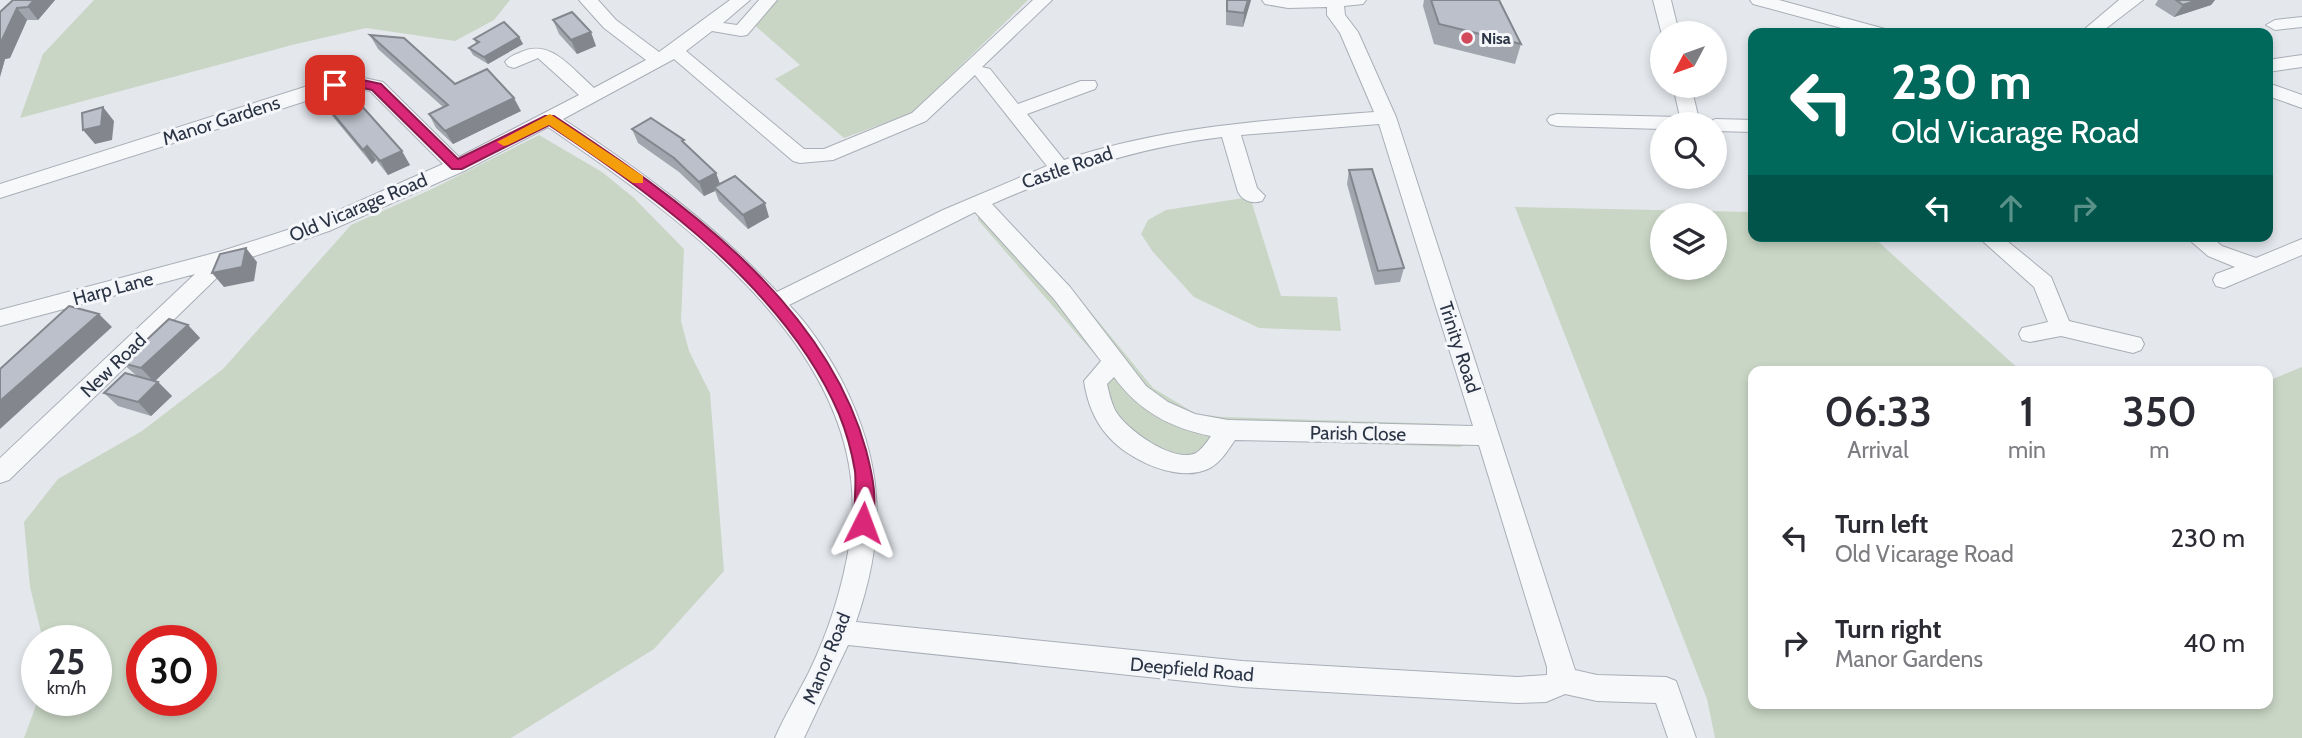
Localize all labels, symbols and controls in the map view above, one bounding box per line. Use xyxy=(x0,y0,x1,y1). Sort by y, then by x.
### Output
north arrow xyxy=(1650,21,1727,98)
map controls xyxy=(1650,21,1727,280)
place label: Nisa xyxy=(1481,29,1511,48)
marker: Nisa xyxy=(1459,30,1475,46)
text: 230 m xyxy=(1891,52,2032,111)
pin xyxy=(305,55,365,115)
icon: left xyxy=(1776,56,1867,147)
icon: arrive xyxy=(316,66,354,104)
street label: Manor Gardens xyxy=(159,91,283,150)
button: search xyxy=(1650,112,1727,189)
text: Old Vicarage Road xyxy=(1891,112,2140,151)
street label: Castle Road xyxy=(1019,141,1116,194)
street label: Old Vicarage Road xyxy=(286,168,431,247)
icon: left xyxy=(1919,189,1957,227)
icon: ahead xyxy=(1992,189,2030,227)
icon: right xyxy=(2065,189,2103,227)
button: layers xyxy=(1650,203,1727,280)
street label: Harp Lane xyxy=(70,267,156,310)
street label: Trinity Road xyxy=(1434,299,1485,396)
street label: New Road xyxy=(76,329,151,402)
text: 06:33 xyxy=(1824,385,1932,437)
text: 1 xyxy=(2019,385,2034,437)
text: 350 xyxy=(2122,385,2197,437)
street label: Parish Close xyxy=(1310,421,1407,446)
text: Arrival xyxy=(1847,436,1909,464)
text: min xyxy=(2008,436,2046,464)
text: m xyxy=(2149,436,2170,464)
position arrow xyxy=(826,486,900,560)
text: Turn left xyxy=(1835,508,1928,540)
icon: left xyxy=(1776,519,1814,557)
text: 230 m xyxy=(2171,522,2245,554)
text: Old Vicarage Road xyxy=(1835,540,2014,568)
street label: Manor Road xyxy=(798,609,855,707)
text: Turn right xyxy=(1835,613,1941,645)
icon: right xyxy=(1776,624,1814,662)
speed limit sign: 30 xyxy=(126,625,217,716)
text: 40 m xyxy=(2183,627,2245,659)
text: 25 xyxy=(48,640,85,683)
text: Manor Gardens xyxy=(1835,645,1983,673)
street label: Deepfield Road xyxy=(1129,653,1255,686)
text: km/h xyxy=(47,677,86,699)

